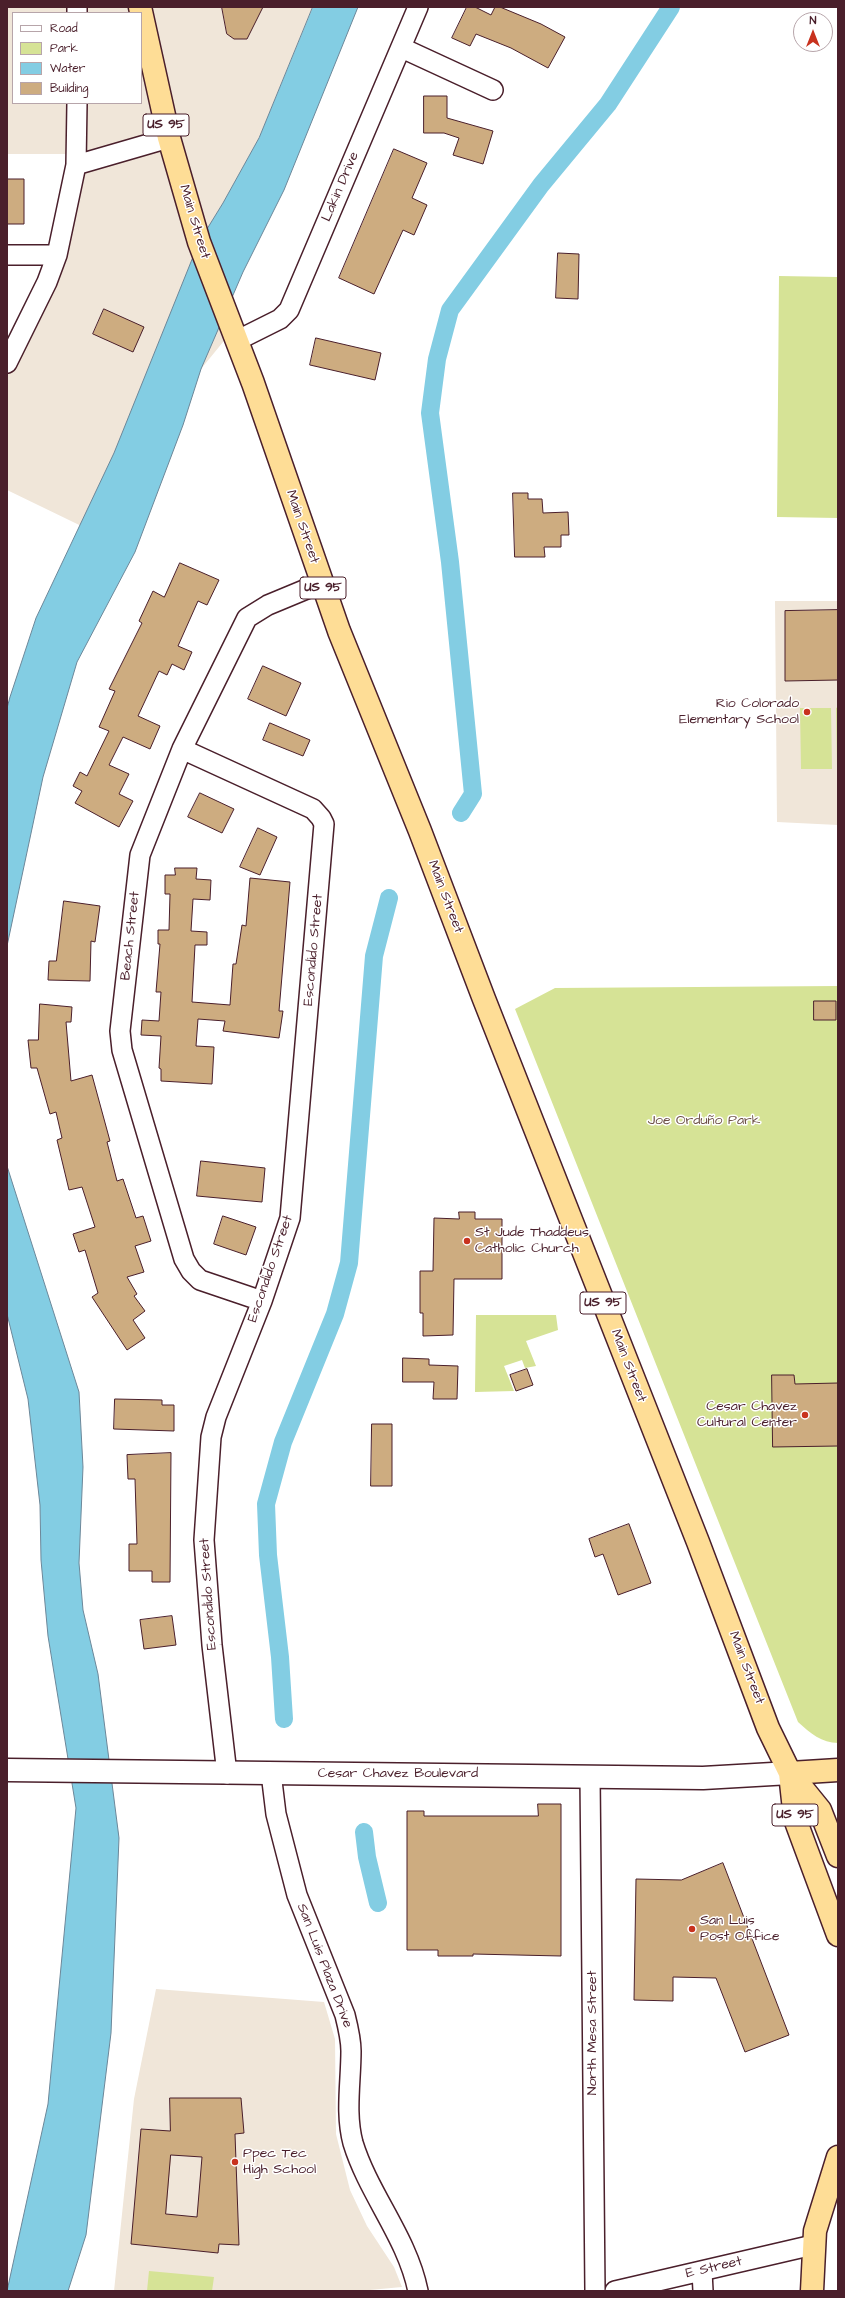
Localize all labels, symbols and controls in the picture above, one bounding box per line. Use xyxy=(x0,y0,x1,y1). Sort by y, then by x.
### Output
legend xyxy=(12,12,142,104)
north arrow xyxy=(793,12,833,52)
text: N xyxy=(810,13,816,28)
text: Road xyxy=(50,20,78,37)
text: Park xyxy=(50,40,78,57)
text: Water xyxy=(50,60,85,77)
text: Building xyxy=(50,80,88,97)
road number: US 95 xyxy=(143,114,189,136)
street label: Lakin Drive xyxy=(319,150,363,224)
street label: Main Street xyxy=(175,183,213,261)
street label: Main Street xyxy=(282,488,322,566)
road number: US 95 xyxy=(300,577,346,599)
place label: Rio Colorado Elementary School xyxy=(679,696,799,728)
marker: Rio Colorado Elementary School xyxy=(802,707,812,717)
street label: Main Street xyxy=(423,858,467,936)
street label: Beach Street xyxy=(118,891,144,981)
street label: Escondido Street xyxy=(301,893,327,1007)
park label: Joe Orduño Park xyxy=(648,1113,760,1129)
street label: Escondido Street xyxy=(245,1213,297,1325)
place label: St Jude Thaddeus Catholic Church xyxy=(475,1225,589,1258)
marker: St Jude Thaddeus Catholic Church xyxy=(462,1236,472,1246)
road number: US 95 xyxy=(580,1292,626,1314)
street label: Main Street xyxy=(606,1327,650,1405)
place label: Cesar Chavez Cultural Center xyxy=(697,1399,797,1432)
marker: Cesar Chavez Cultural Center xyxy=(800,1410,810,1420)
street label: Escondido Street xyxy=(197,1537,221,1651)
street label: Main Street xyxy=(724,1629,768,1707)
street label: Cesar Chavez Boulevard xyxy=(318,1766,478,1782)
road number: US 95 xyxy=(772,1804,818,1826)
street label: San Luis Plaza Drive xyxy=(293,1901,355,2031)
place label: San Luis Post Office xyxy=(700,1913,780,1946)
marker: San Luis Post Office xyxy=(687,1924,697,1934)
street label: North Mesa Street xyxy=(585,1971,601,2095)
place label: Ppec Tec High School xyxy=(243,2146,316,2178)
marker: Ppec Tec High School xyxy=(230,2157,240,2167)
street label: E Street xyxy=(684,2253,744,2283)

